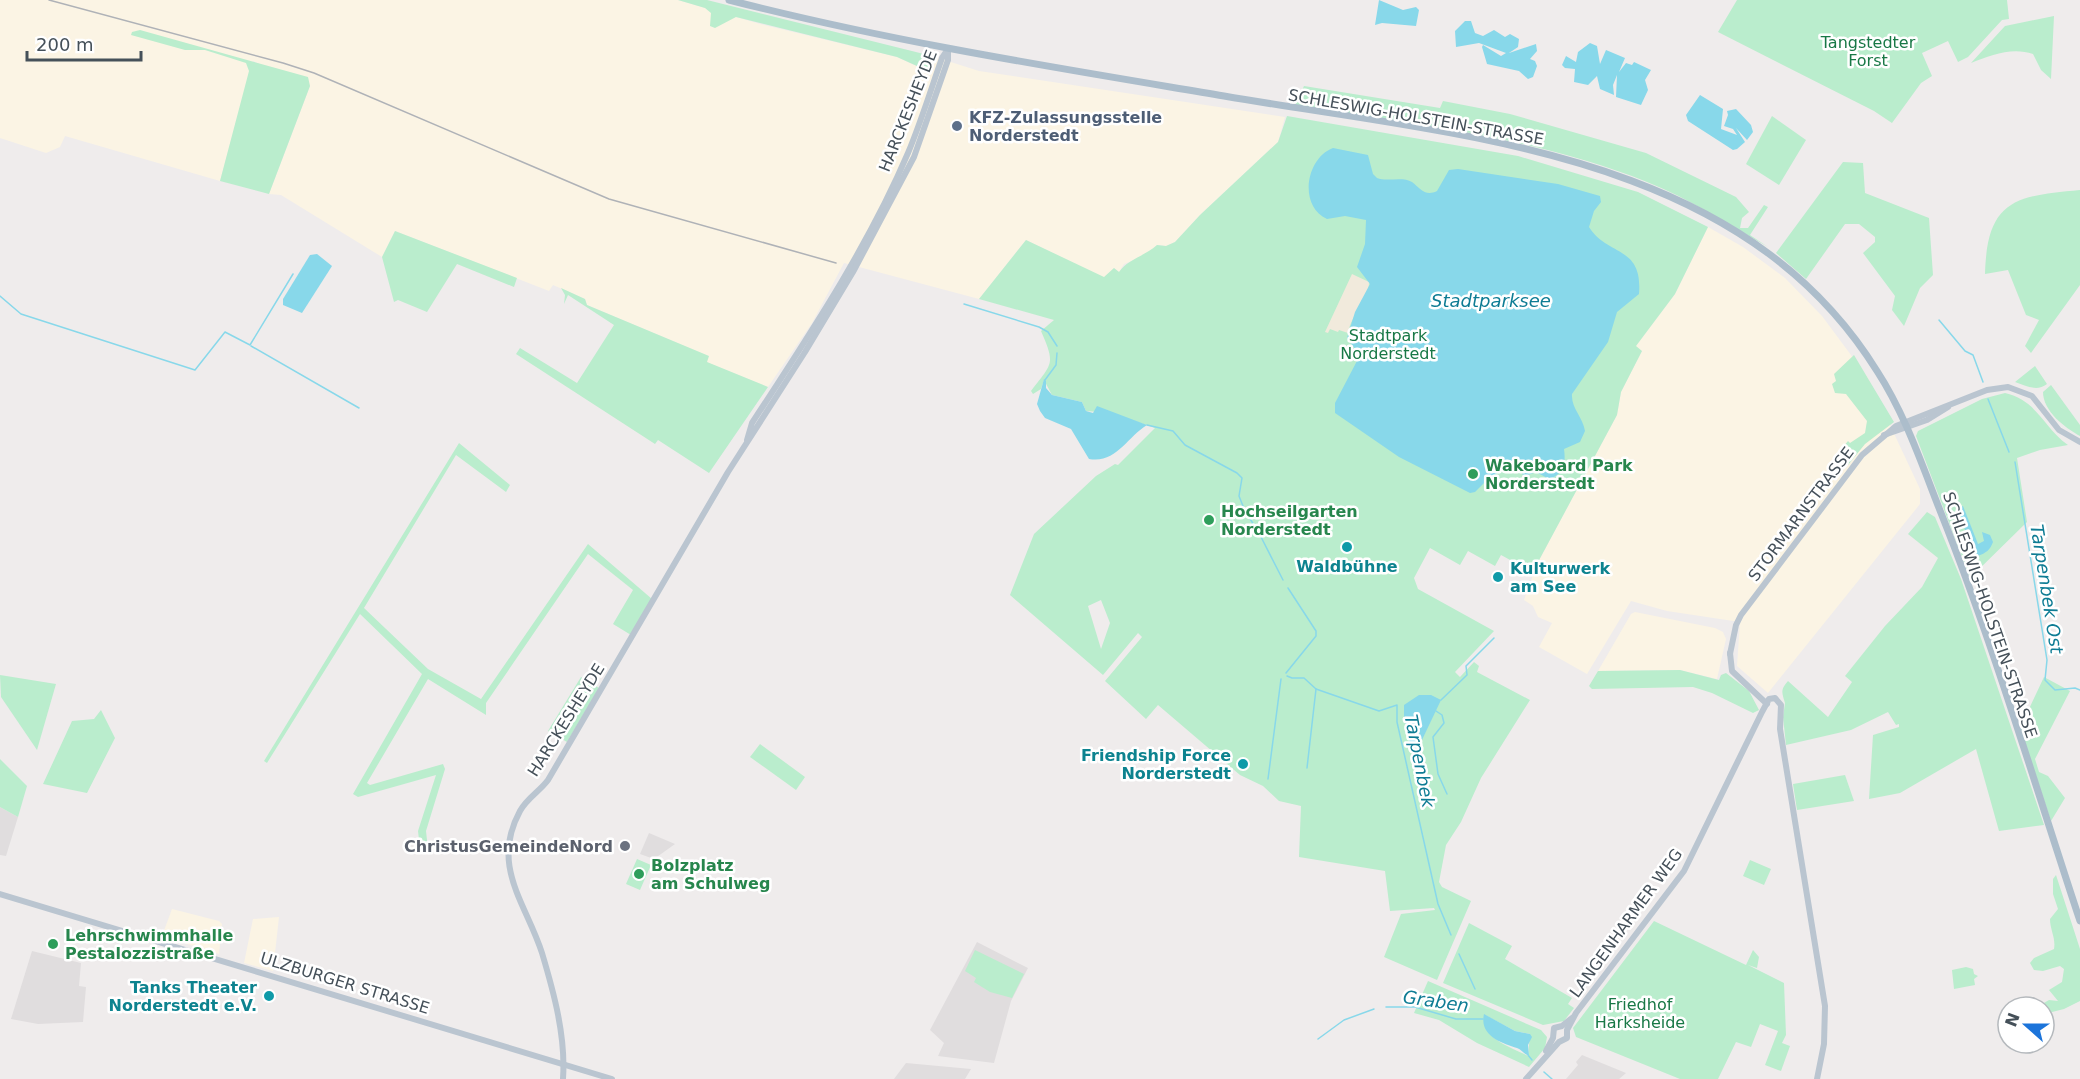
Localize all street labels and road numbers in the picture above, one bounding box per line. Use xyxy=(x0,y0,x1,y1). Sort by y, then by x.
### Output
street label: HARCKESHEYDE xyxy=(875,47,941,175)
street label: SCHLESWIG-HOLSTEIN-STRASSE xyxy=(1287,85,1545,149)
street label: STORMARNSTRASSE xyxy=(1744,443,1858,585)
street label: SCHLESWIG-HOLSTEIN-STRASSE xyxy=(1939,489,2041,741)
street label: HARCKESHEYDE xyxy=(524,660,608,780)
street label: LANGENHARMER WEG xyxy=(1566,845,1686,1001)
street label: ULZBURGER STRASSE xyxy=(258,948,432,1018)

